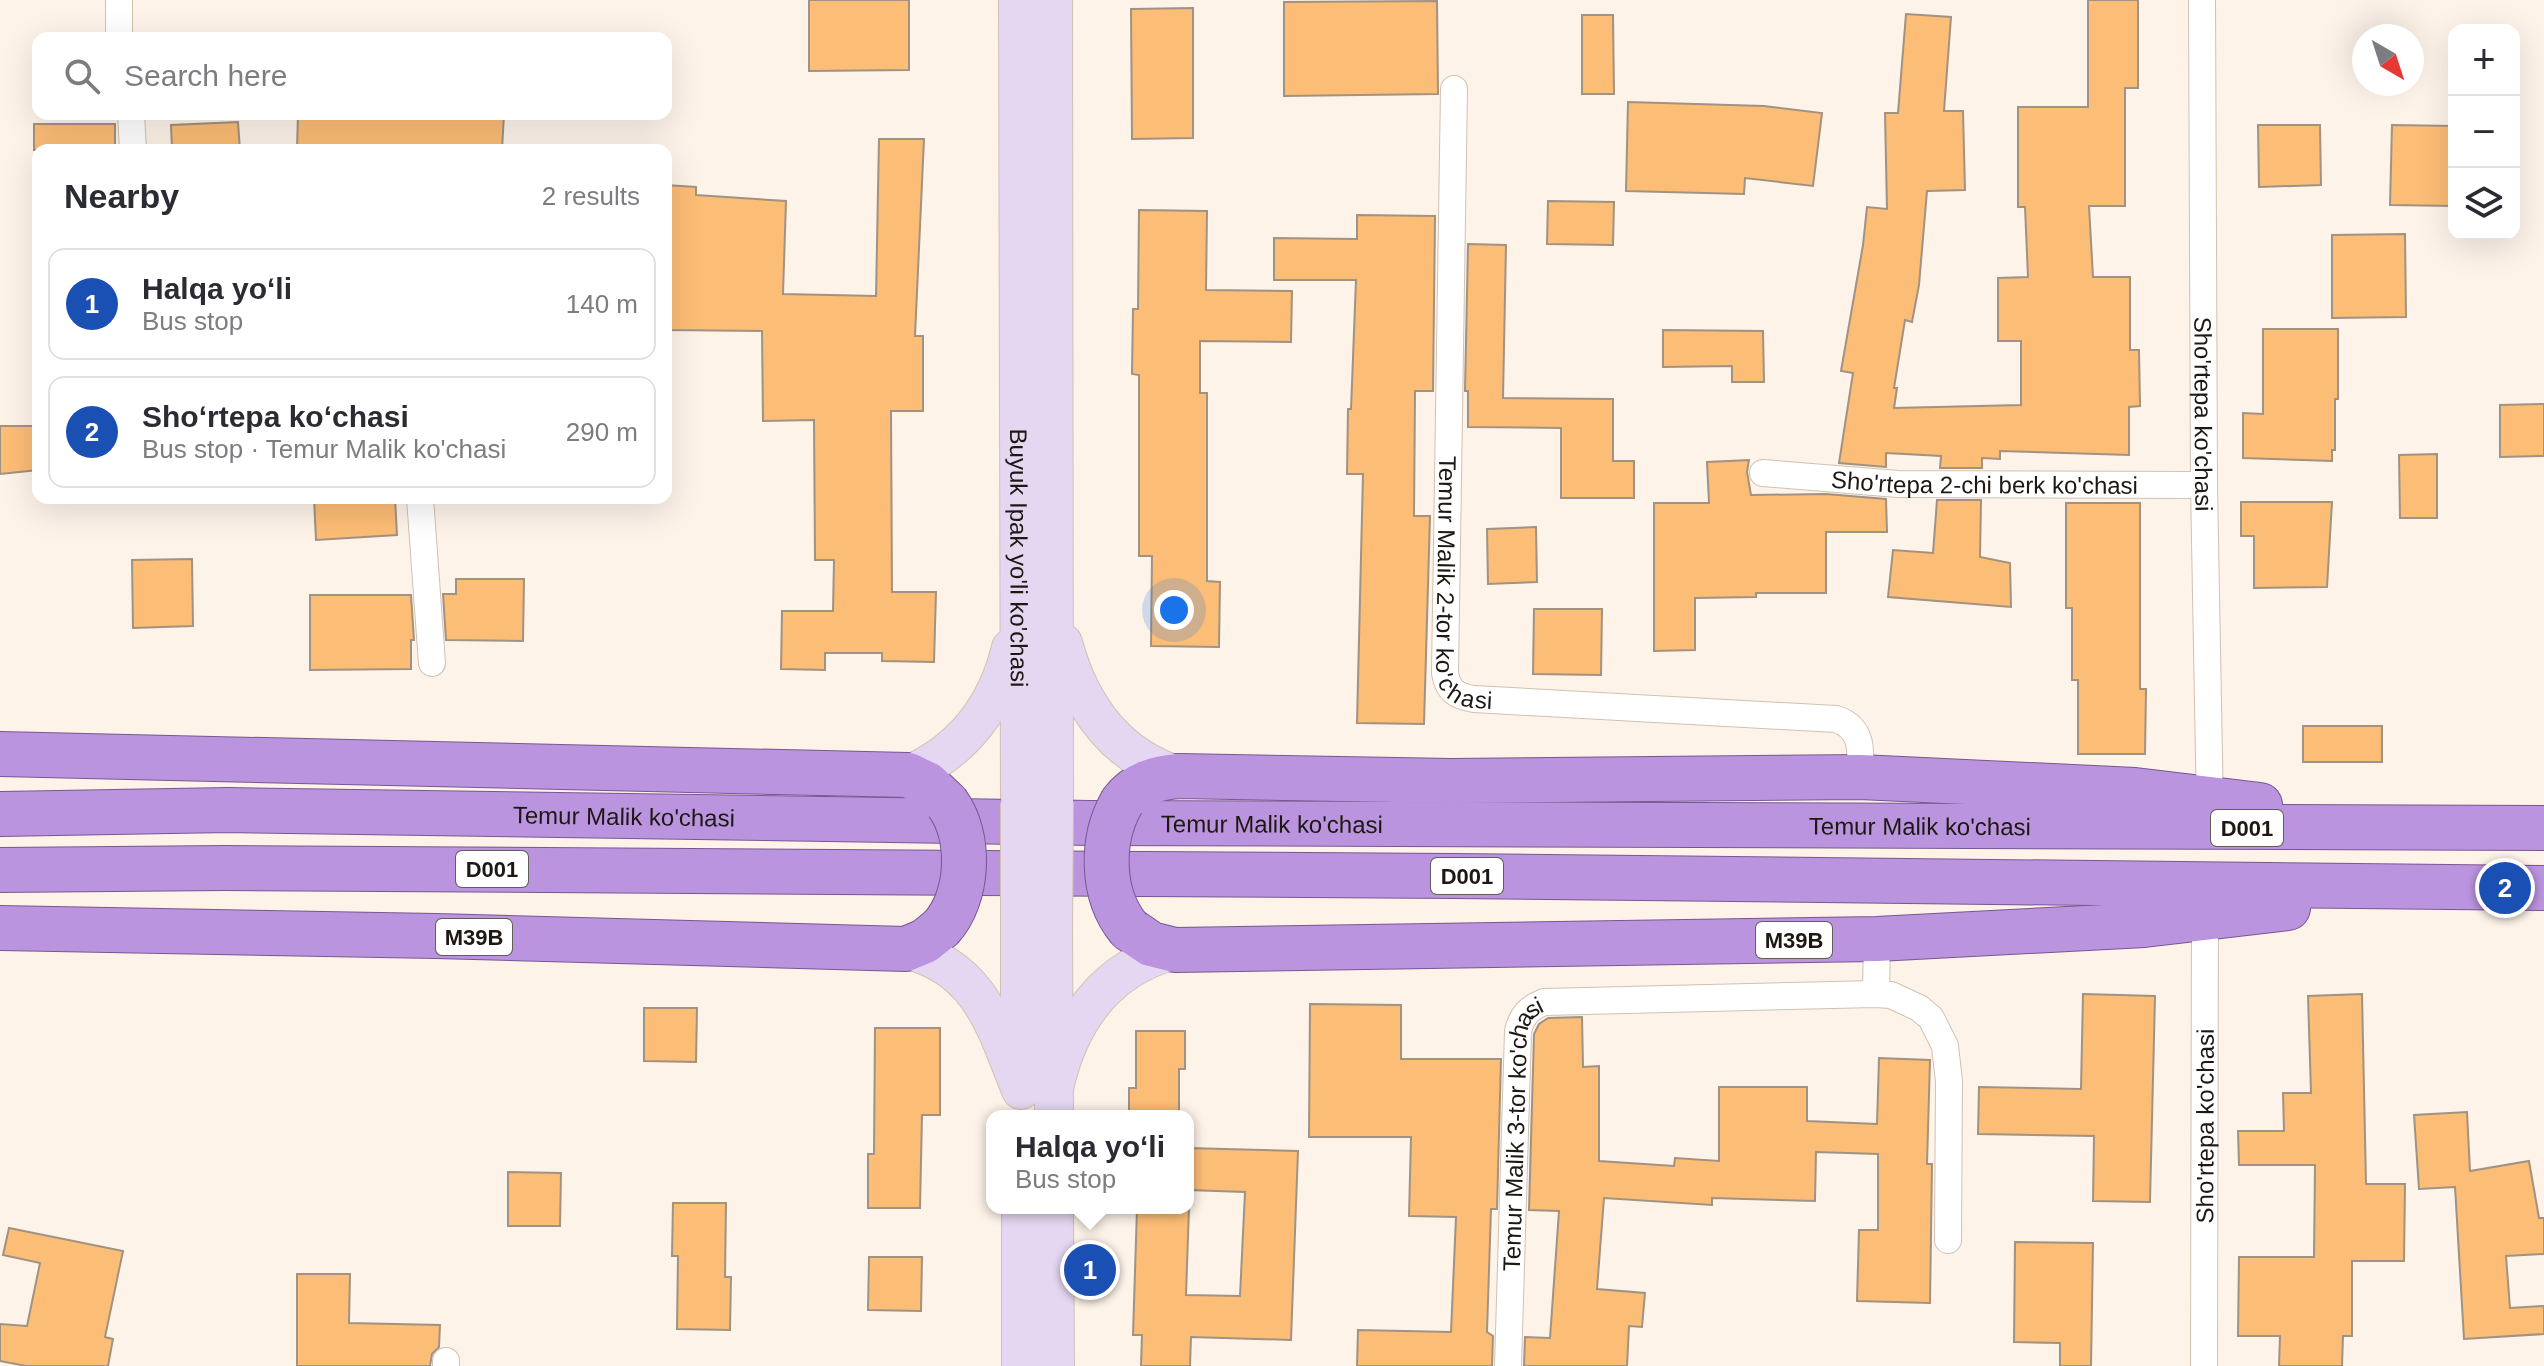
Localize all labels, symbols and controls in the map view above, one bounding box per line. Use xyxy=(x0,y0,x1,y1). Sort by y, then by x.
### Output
north arrow xyxy=(2352,24,2424,96)
map controls xyxy=(2448,24,2520,240)
button: + xyxy=(2448,24,2520,96)
search box xyxy=(32,32,672,120)
icon: search xyxy=(60,54,104,98)
text: Search here xyxy=(124,59,287,92)
button: − xyxy=(2448,96,2520,168)
button: layers xyxy=(2448,168,2520,240)
text: Nearby xyxy=(64,177,179,215)
text: 2 results xyxy=(542,181,640,211)
text: Halqa yoʻli xyxy=(142,272,292,305)
text: 1 xyxy=(85,289,99,319)
text: 140 m xyxy=(566,289,638,319)
text: Bus stop xyxy=(142,306,243,336)
street label: Sho'rtepa ko'chasi xyxy=(2190,317,2218,512)
text: Shoʻrtepa koʻchasi xyxy=(142,400,409,433)
text: 2 xyxy=(85,417,99,447)
text: 290 m xyxy=(566,417,638,447)
street label: Buyuk Ipak yo'li ko'chasi xyxy=(1006,429,1033,687)
text: Bus stop · Temur Malik ko'chasi xyxy=(142,434,506,464)
street label: Temur Malik 2-tor ko'chasi xyxy=(1431,456,1493,713)
street label: Sho'rtepa 2-chi berk ko'chasi xyxy=(1830,465,2138,498)
your location xyxy=(1154,590,1194,630)
street label: Temur Malik ko'chasi xyxy=(513,801,735,831)
street label: Temur Malik ko'chasi xyxy=(1161,810,1383,838)
road number: D001 xyxy=(2211,810,2283,846)
street label: Temur Malik ko'chasi xyxy=(1809,812,2031,840)
road number: D001 xyxy=(456,851,528,887)
road number: D001 xyxy=(1431,858,1503,894)
pin: 2 xyxy=(2479,858,2531,918)
road number: M39B xyxy=(436,919,512,955)
road number: M39B xyxy=(1756,922,1832,958)
street label: Temur Malik 3-tor ko'chasi xyxy=(1497,991,1547,1272)
street label: Sho'rtepa ko'chasi xyxy=(2191,1029,2218,1223)
popup xyxy=(986,1110,1194,1214)
text: Halqa yoʻli xyxy=(1015,1130,1165,1163)
text: Bus stop xyxy=(1015,1164,1116,1194)
pin: 1 xyxy=(1064,1240,1116,1300)

